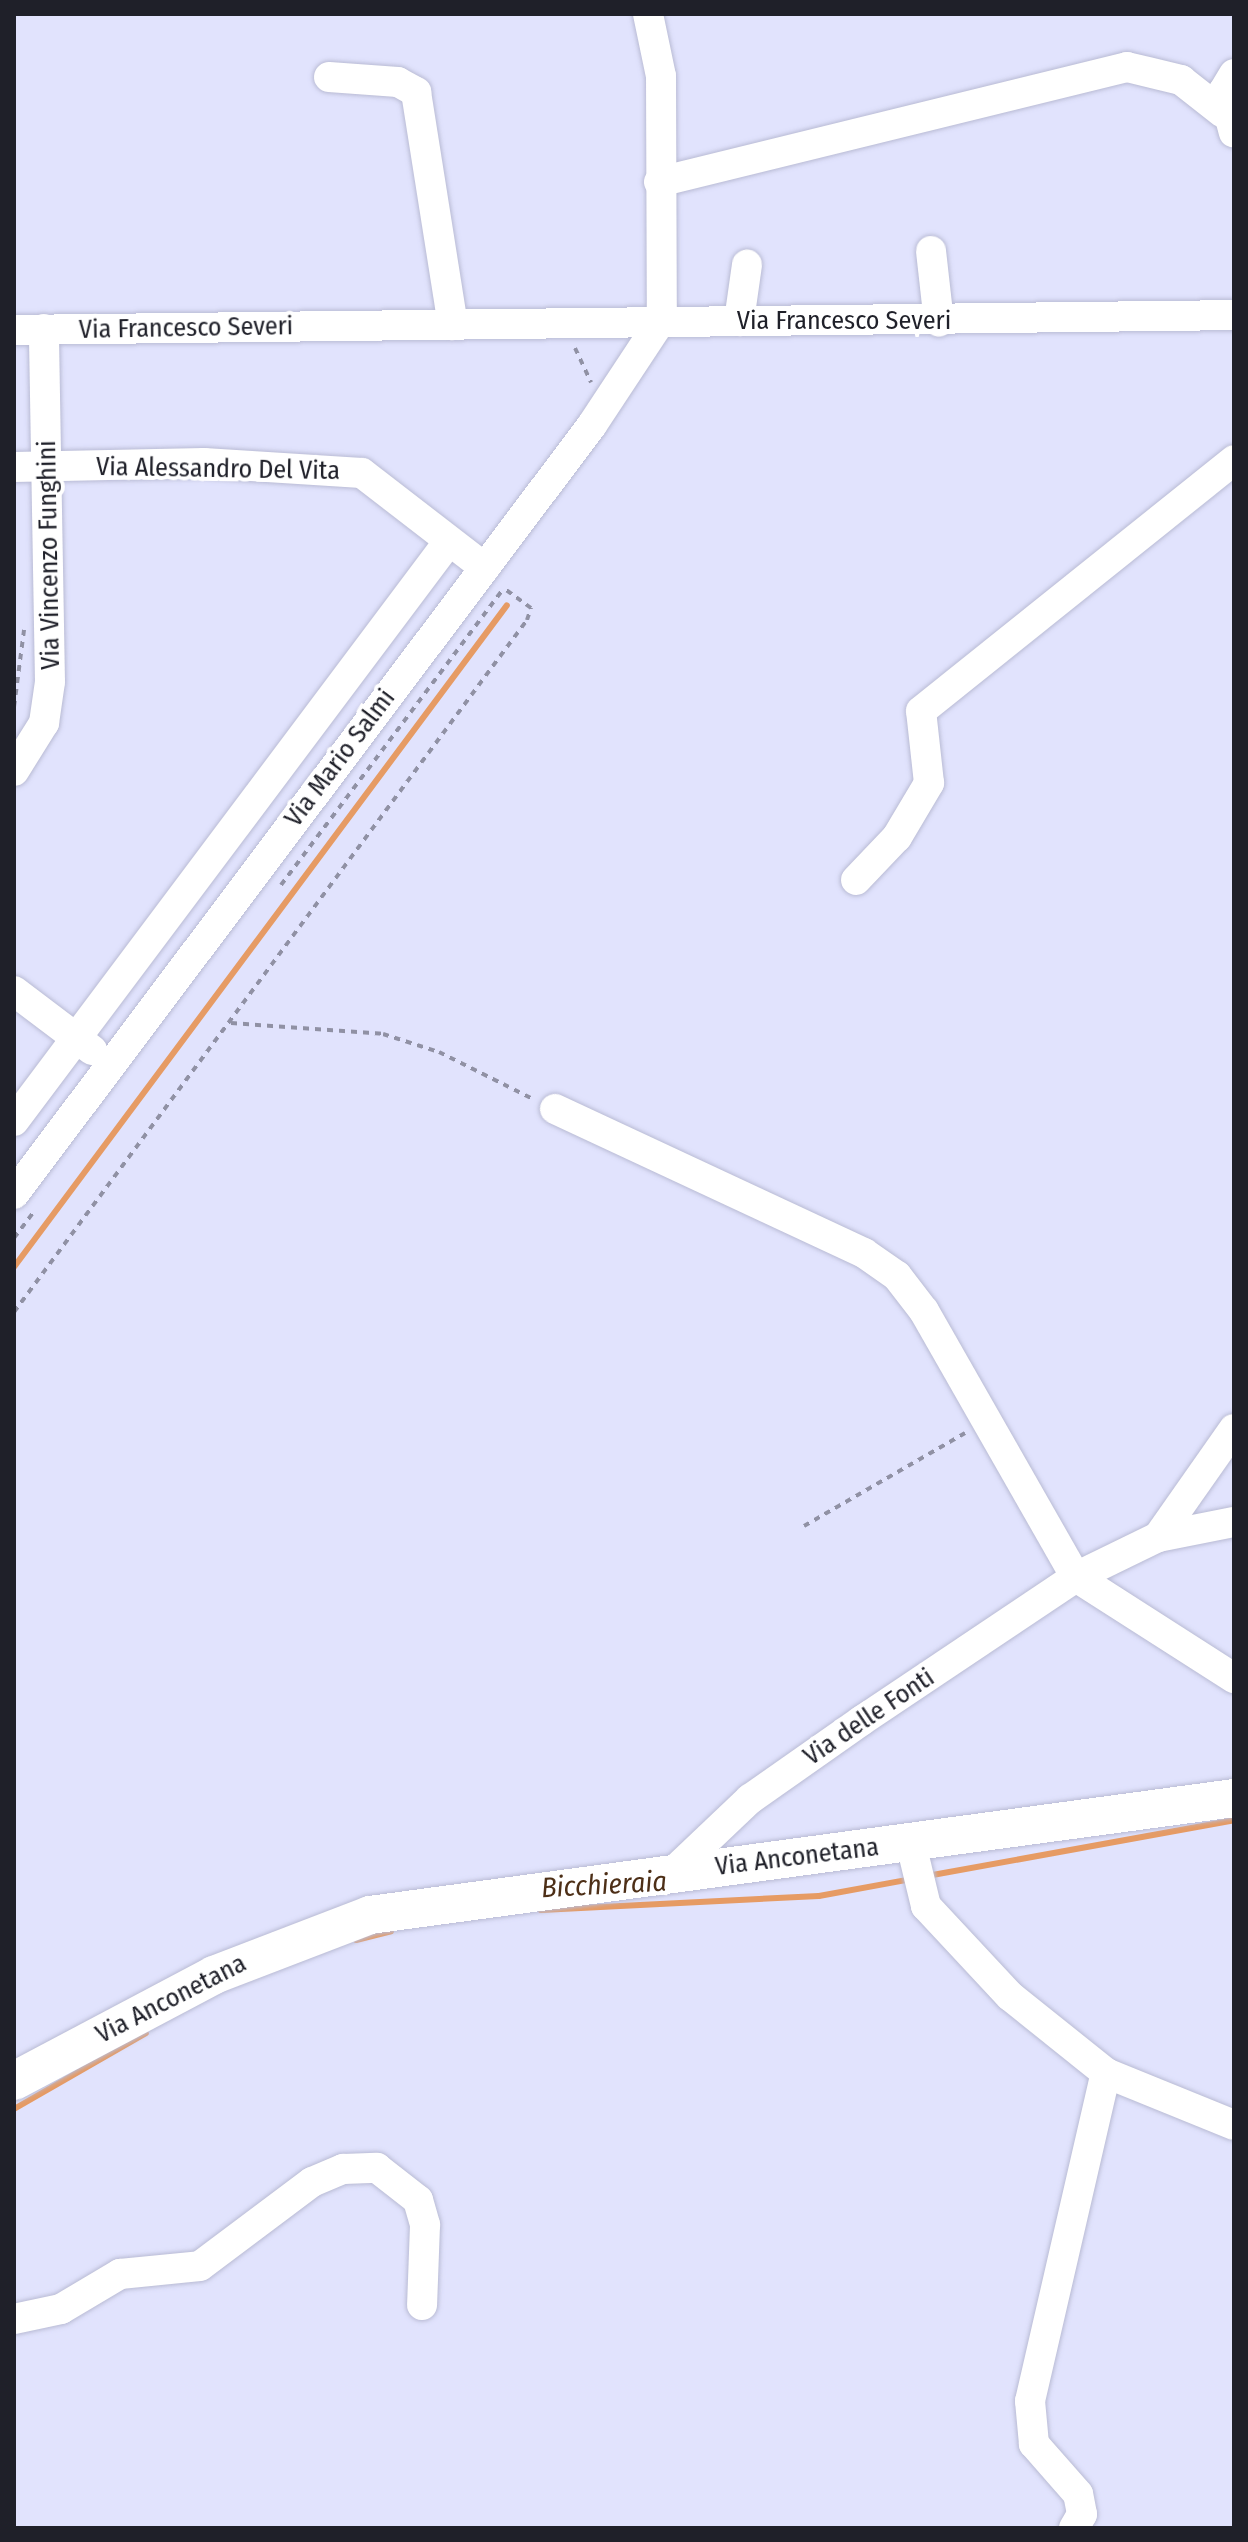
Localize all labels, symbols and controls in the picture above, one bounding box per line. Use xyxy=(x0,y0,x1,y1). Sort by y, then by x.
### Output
street label: Via Francesco Severi xyxy=(737,305,951,337)
street label: Via Francesco Severi xyxy=(79,311,293,345)
street label: Via Vincenzo Funghini xyxy=(31,440,67,670)
street label: Via Alessandro Del Vita xyxy=(96,451,340,487)
street label: Via Mario Salmi xyxy=(278,683,402,833)
street label: Via delle Fonti xyxy=(798,1662,940,1772)
street label: Via Anconetana xyxy=(714,1832,880,1882)
water label: Bicchieraia xyxy=(540,1865,668,1905)
street label: Via Anconetana xyxy=(91,1948,251,2050)

